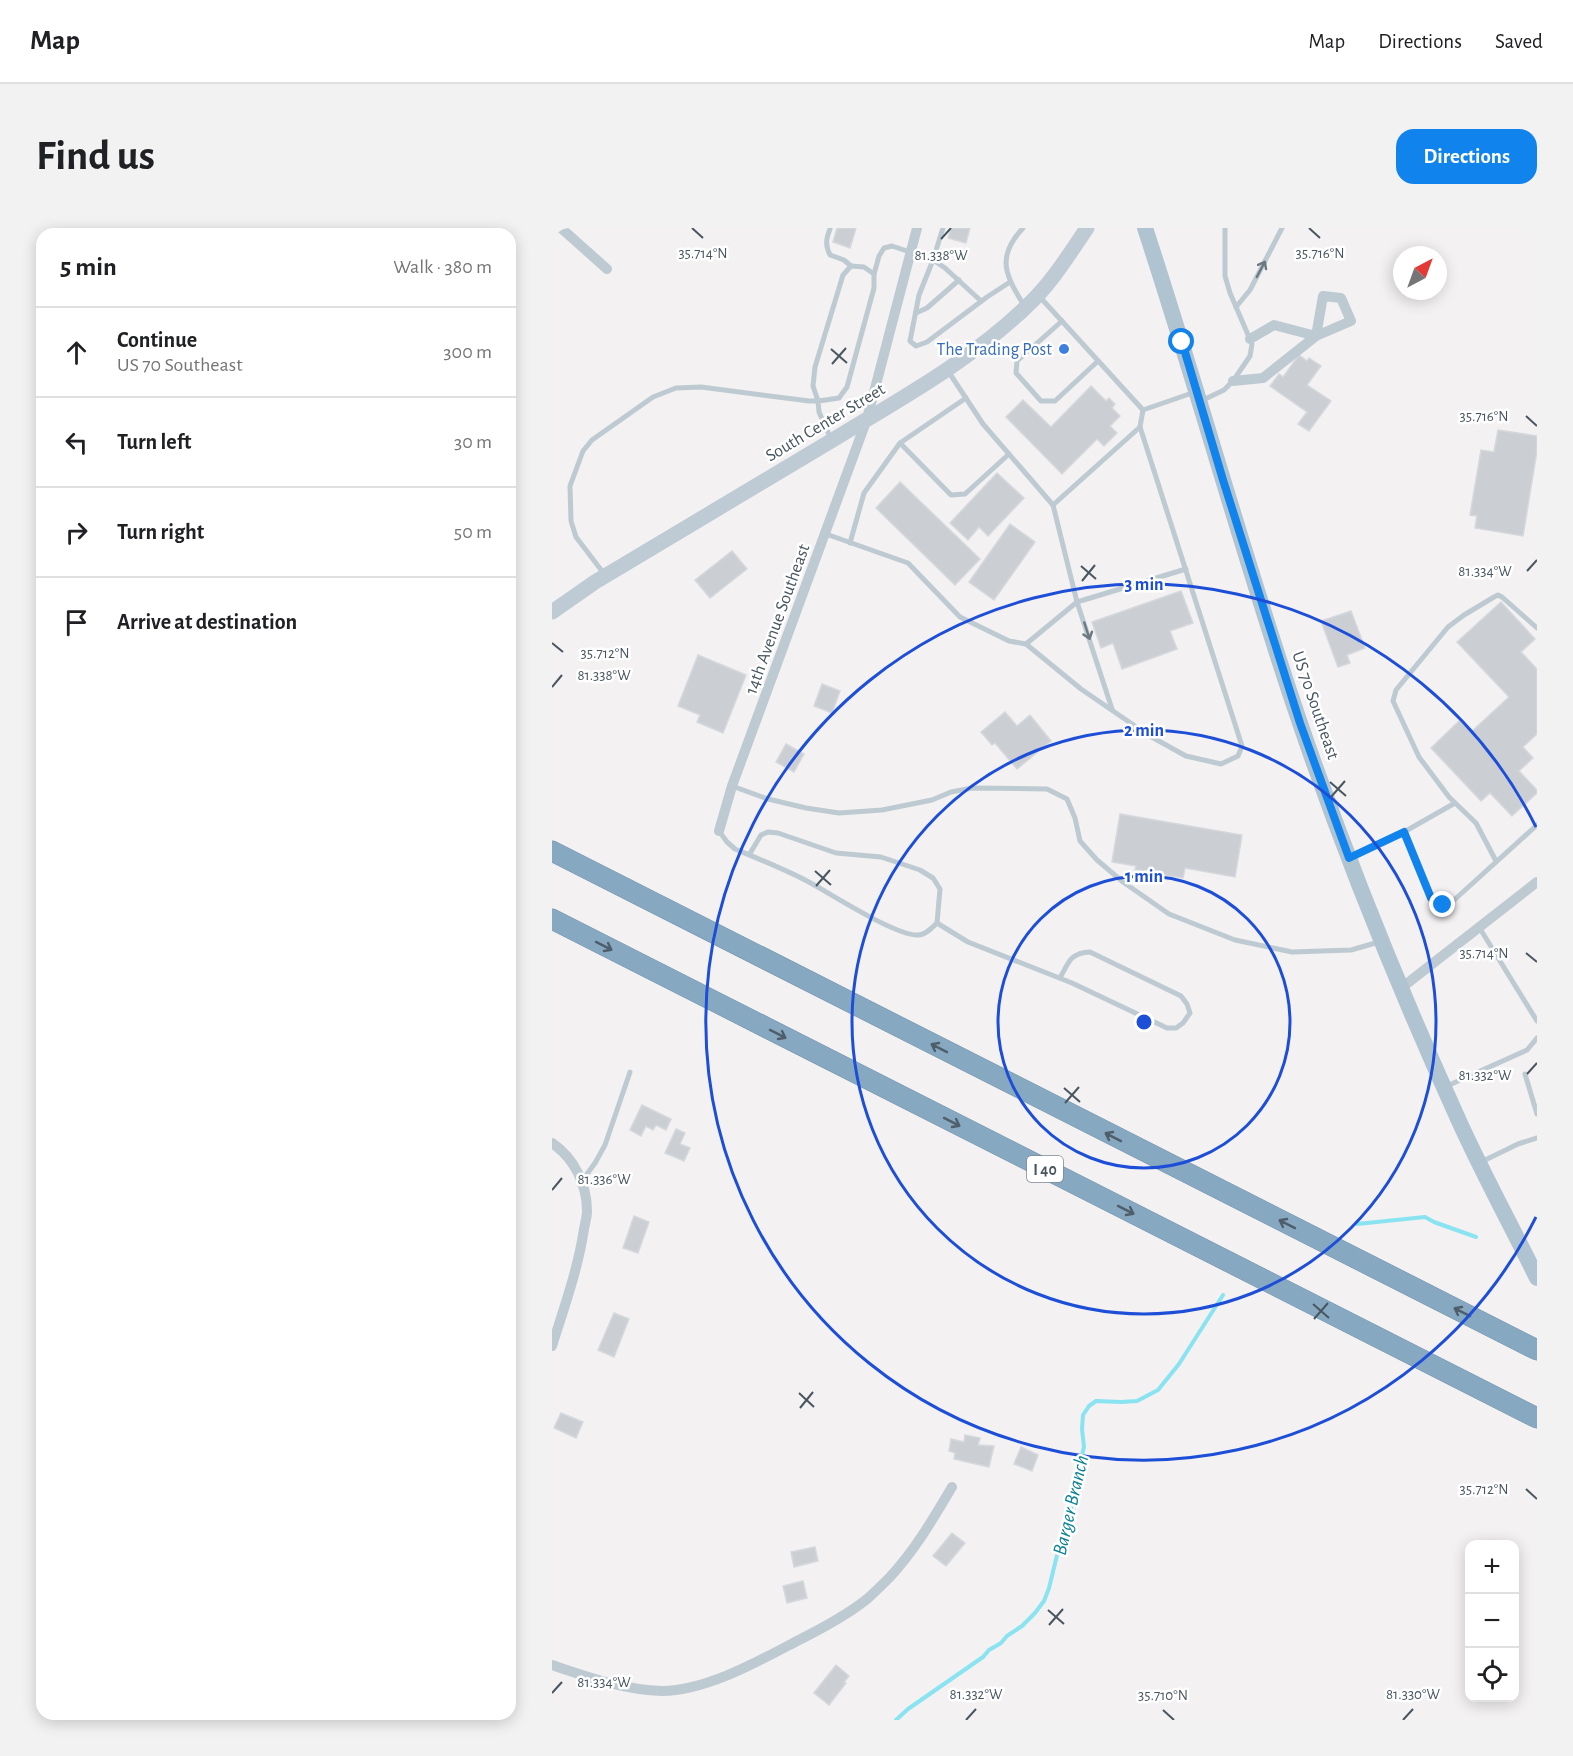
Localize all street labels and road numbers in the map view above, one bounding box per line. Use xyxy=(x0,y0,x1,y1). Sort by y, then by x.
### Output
street label: South Center Street xyxy=(763,380,889,466)
street label: 14th Avenue Southeast xyxy=(742,541,814,697)
street label: US 70 Southeast xyxy=(1288,649,1342,762)
road number: I 40 xyxy=(1027,1156,1063,1182)

